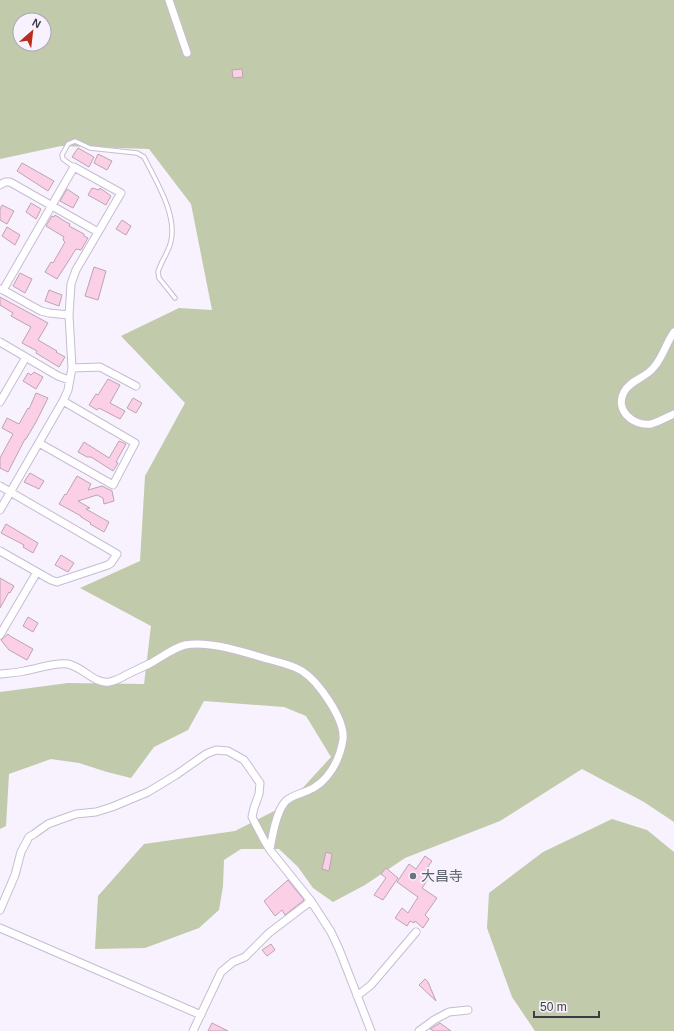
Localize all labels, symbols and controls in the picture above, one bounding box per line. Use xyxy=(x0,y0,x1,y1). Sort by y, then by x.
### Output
north arrow xyxy=(12,12,52,52)
text: N xyxy=(30,16,43,30)
place label: 大昌寺 xyxy=(421,868,463,884)
marker: 大昌寺 xyxy=(408,871,418,881)
scale bar xyxy=(534,993,599,1019)
text: 50 m xyxy=(540,1000,567,1014)

